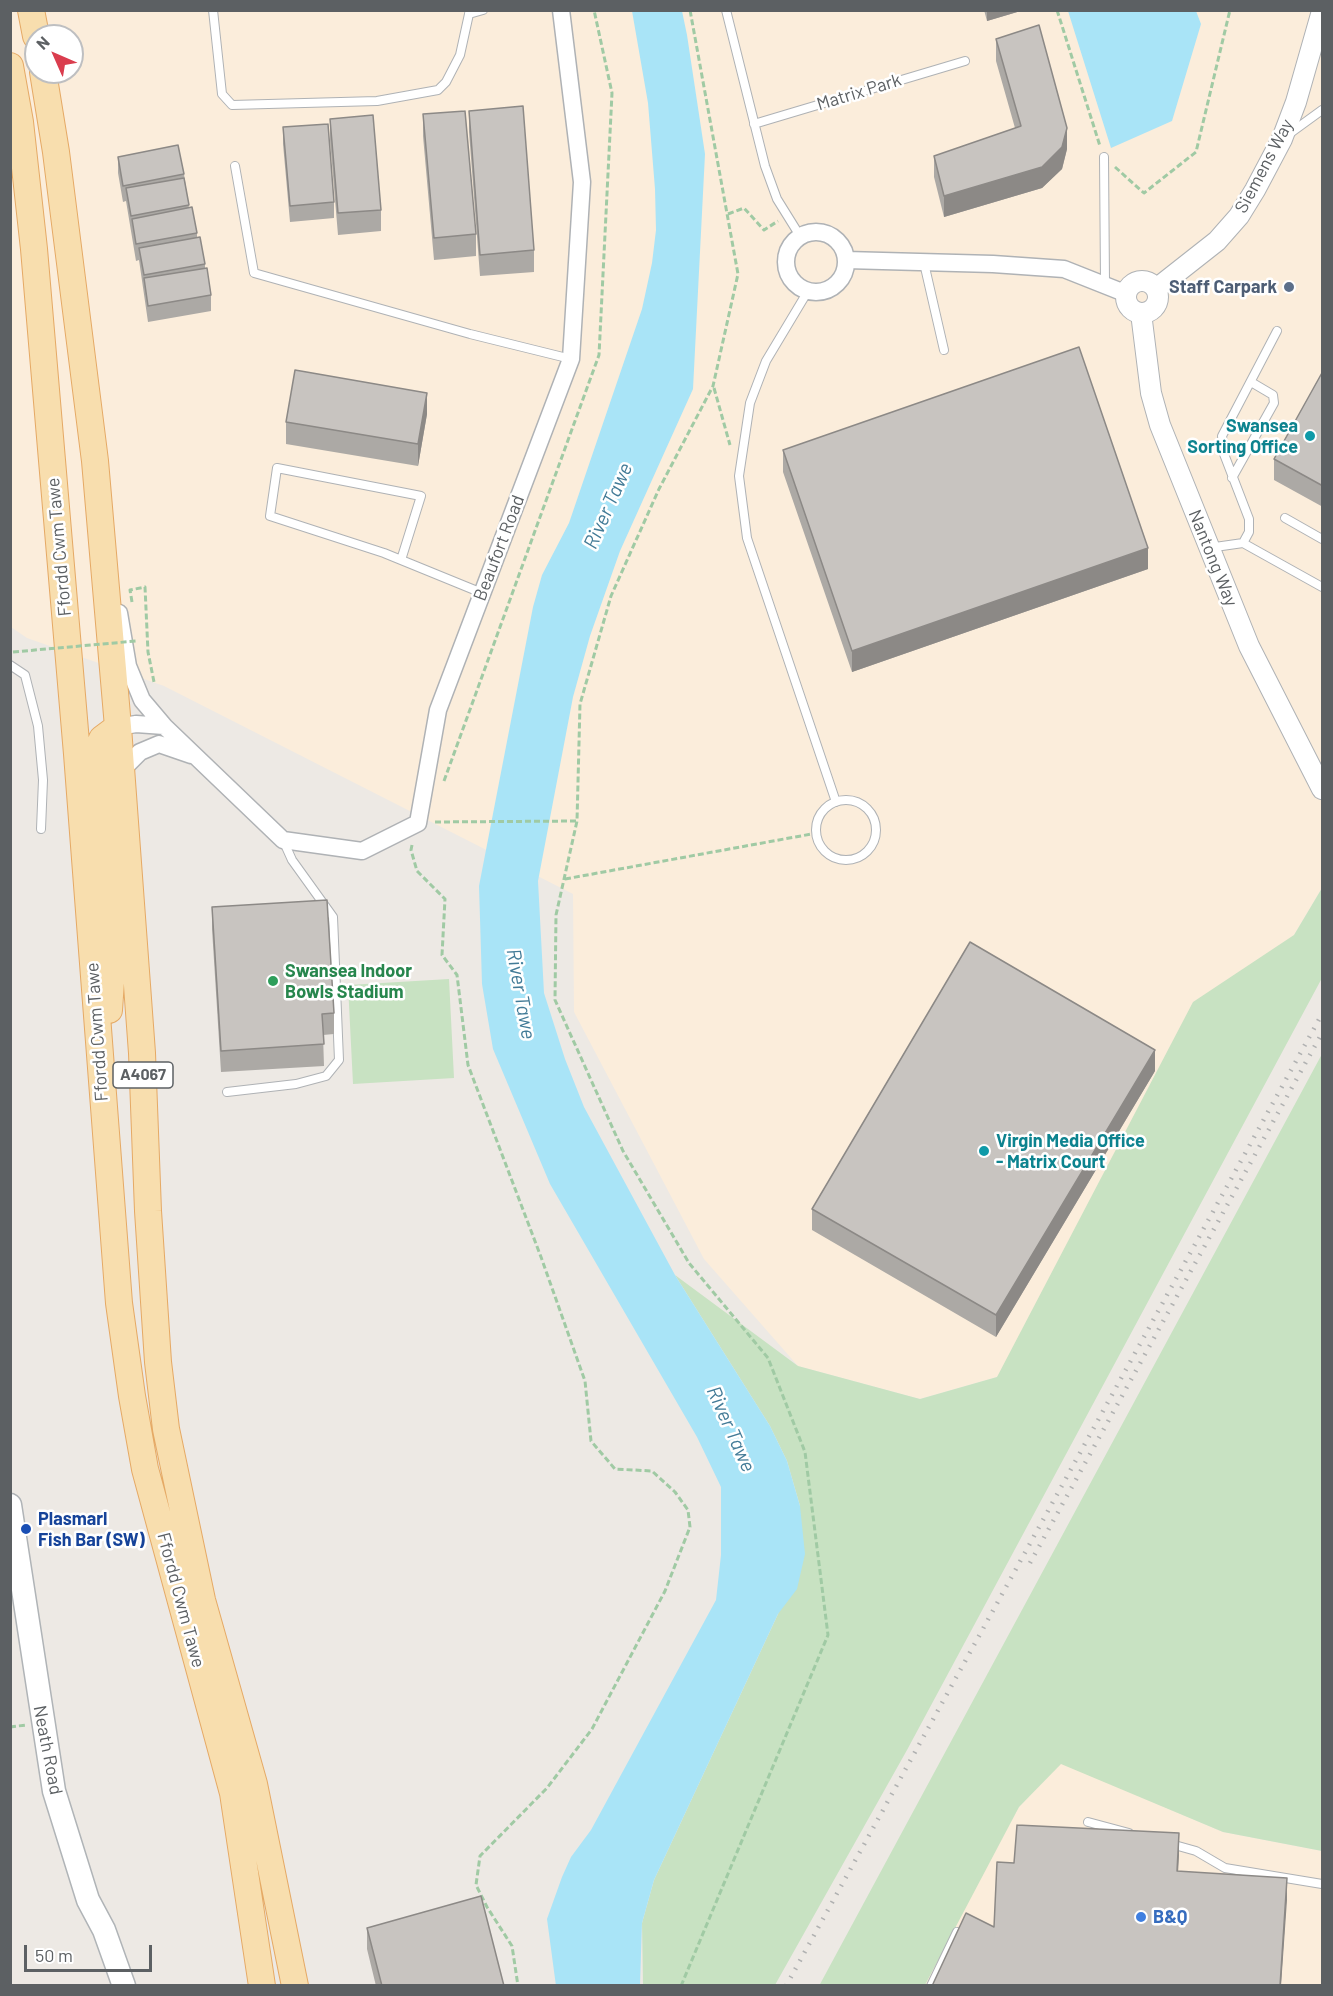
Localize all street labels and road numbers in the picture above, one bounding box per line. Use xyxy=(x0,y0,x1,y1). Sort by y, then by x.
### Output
street label: Matrix Park xyxy=(814,69,904,115)
street label: Siemens Way xyxy=(1230,115,1298,217)
street label: Ffordd Cwm Tawe xyxy=(42,477,76,617)
street label: Beaufort Road xyxy=(469,492,529,604)
street label: Nantong Way xyxy=(1184,506,1242,610)
street label: Ffordd Cwm Tawe xyxy=(81,962,113,1102)
road number: A4067 xyxy=(113,1062,173,1088)
street label: Ffordd Cwm Tawe xyxy=(153,1530,209,1670)
street label: Neath Road xyxy=(29,1704,67,1796)

